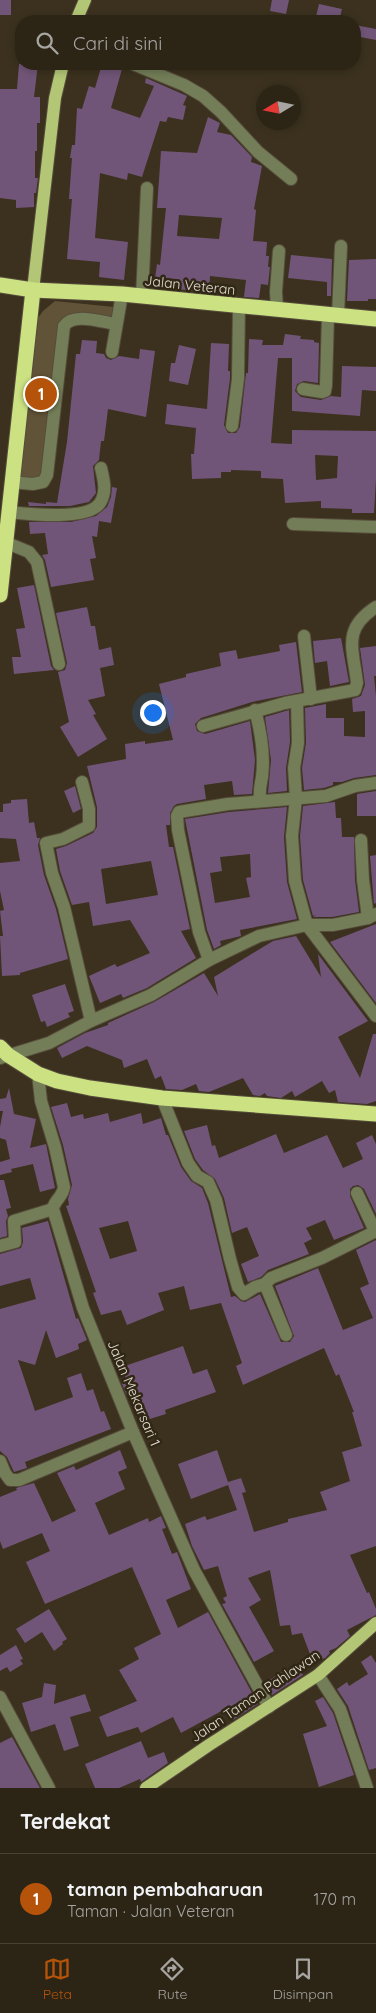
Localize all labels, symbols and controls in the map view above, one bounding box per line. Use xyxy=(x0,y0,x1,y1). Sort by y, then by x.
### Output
search box xyxy=(15,15,361,70)
icon: search xyxy=(33,29,61,57)
text: Cari di sini xyxy=(73,31,162,55)
north arrow xyxy=(256,85,301,130)
street label: Jalan Veteran xyxy=(144,271,236,299)
pin: 1 xyxy=(25,375,57,413)
your location xyxy=(140,700,166,726)
street label: Jalan Mekarsari 1 xyxy=(104,1337,164,1449)
street label: Jalan Taman Pahlawan xyxy=(187,1646,323,1746)
text: Terdekat xyxy=(20,1808,111,1834)
text: taman pembaharuan xyxy=(67,1877,263,1901)
text: 1 xyxy=(33,1889,39,1909)
text: 170 m xyxy=(313,1889,356,1909)
text: Taman · Jalan Veteran xyxy=(67,1901,235,1921)
tab: Peta xyxy=(43,1955,72,2003)
tab: Rute xyxy=(158,1955,187,2003)
tab: Disimpan xyxy=(273,1955,333,2003)

